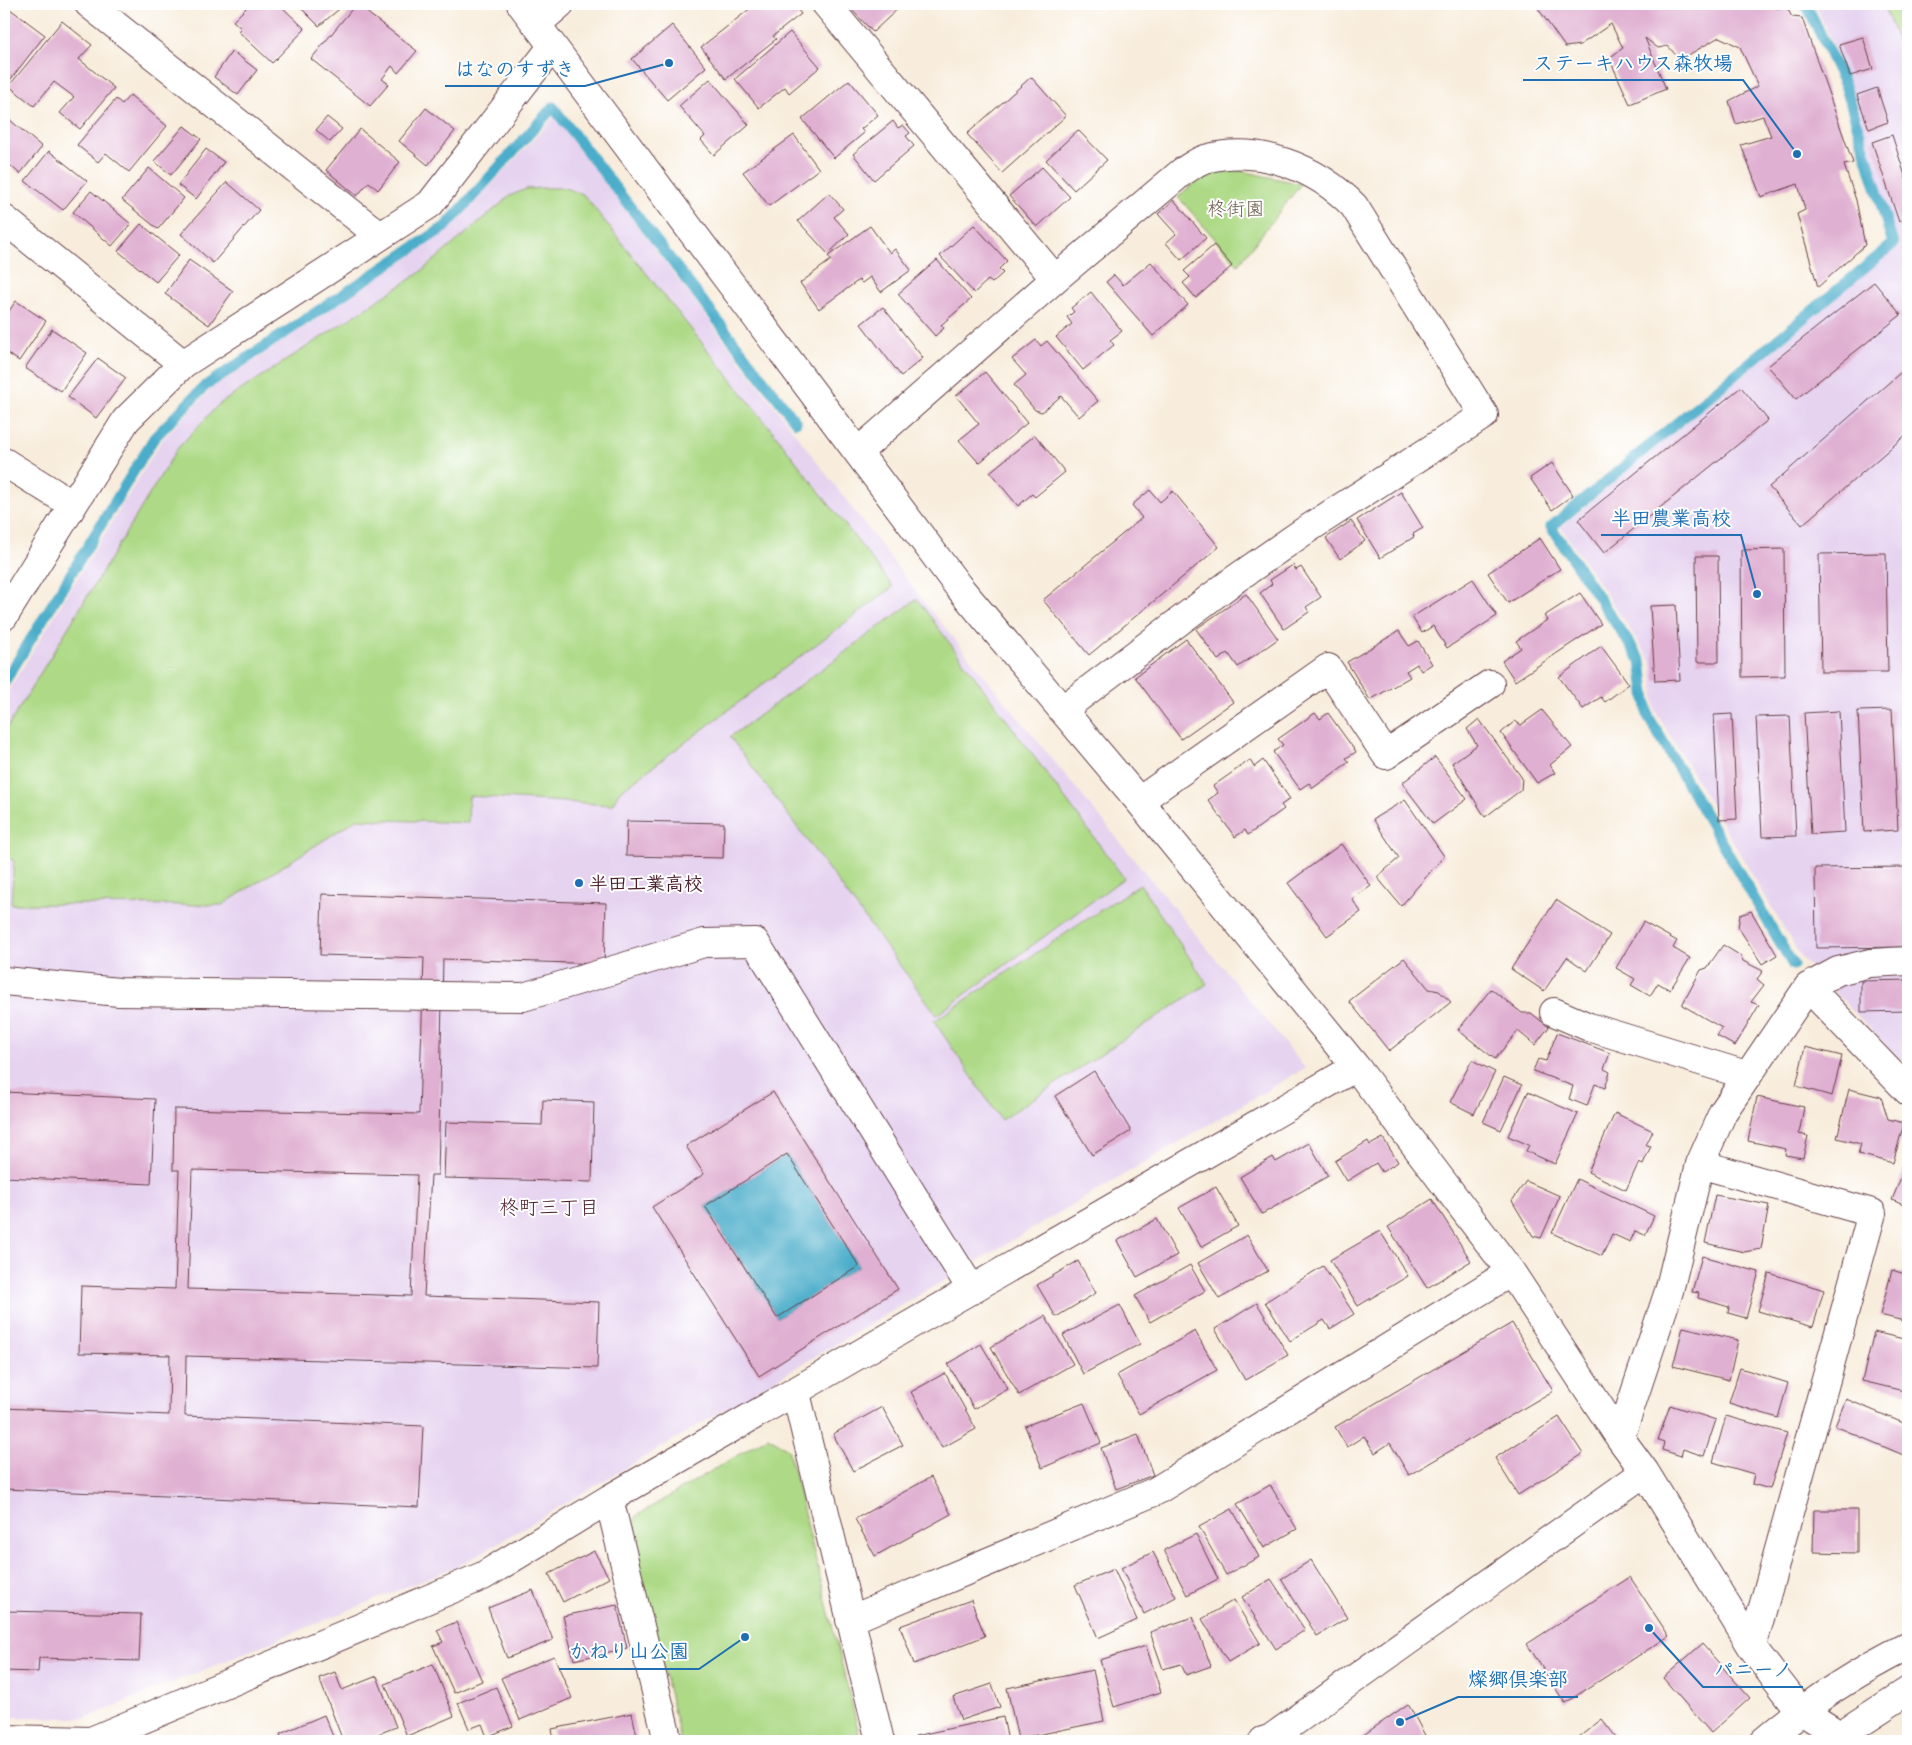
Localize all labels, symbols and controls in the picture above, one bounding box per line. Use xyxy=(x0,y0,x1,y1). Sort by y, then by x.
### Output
callout: ステーキハウス森牧場 xyxy=(1523,45,1743,80)
callout: はなのすずき xyxy=(445,51,585,86)
text: ステーキハウス森牧場 xyxy=(1533,53,1733,78)
text: はなのすずき xyxy=(455,59,575,84)
park label: 柊街園 xyxy=(1207,199,1265,223)
callout: 半田農業高校 xyxy=(1601,500,1741,535)
text: 半田農業高校 xyxy=(1611,508,1731,533)
place label: 半田工業高校 xyxy=(589,874,703,898)
marker: 半田工業高校 xyxy=(573,877,585,889)
district label: 柊町三丁目 xyxy=(499,1197,599,1222)
callout: かねり山公園 xyxy=(559,1634,699,1669)
text: かねり山公園 xyxy=(569,1642,689,1666)
callout: パニーノ xyxy=(1703,1652,1803,1687)
text: パニーノ xyxy=(1714,1661,1792,1684)
callout: 燦郷倶楽部 xyxy=(1458,1662,1578,1697)
text: 燦郷倶楽部 xyxy=(1468,1669,1568,1694)

